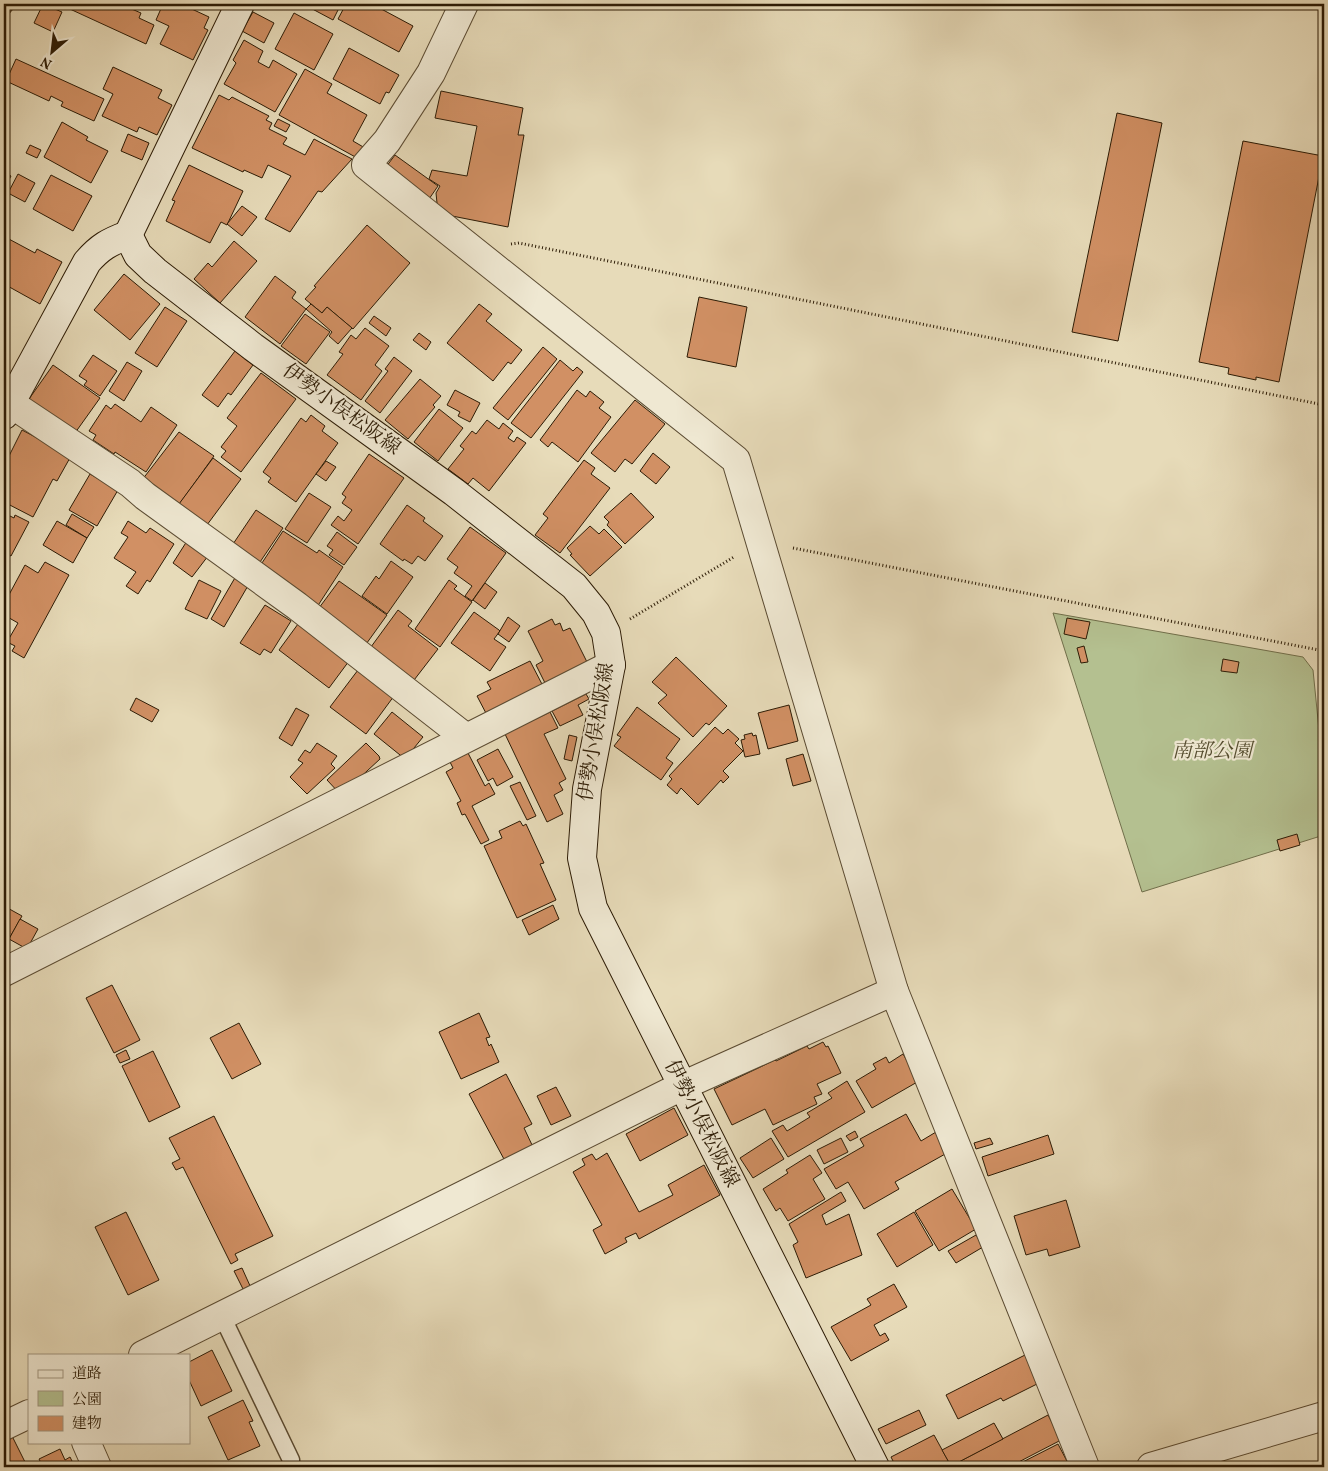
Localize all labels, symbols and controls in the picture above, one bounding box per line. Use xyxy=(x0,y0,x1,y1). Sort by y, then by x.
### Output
north arrow xyxy=(28,28,78,78)
text: N xyxy=(38,51,56,73)
street label: 伊勢小俣松阪線 xyxy=(276,358,406,462)
street label: 伊勢小俣松阪線 xyxy=(572,661,622,803)
park label: 南部公園 xyxy=(1172,738,1255,766)
street label: 伊勢小俣松阪線 xyxy=(657,1055,745,1193)
legend xyxy=(28,1354,190,1444)
text: 道路 xyxy=(72,1364,102,1385)
text: 公園 xyxy=(72,1390,102,1411)
text: 建物 xyxy=(72,1414,102,1435)

